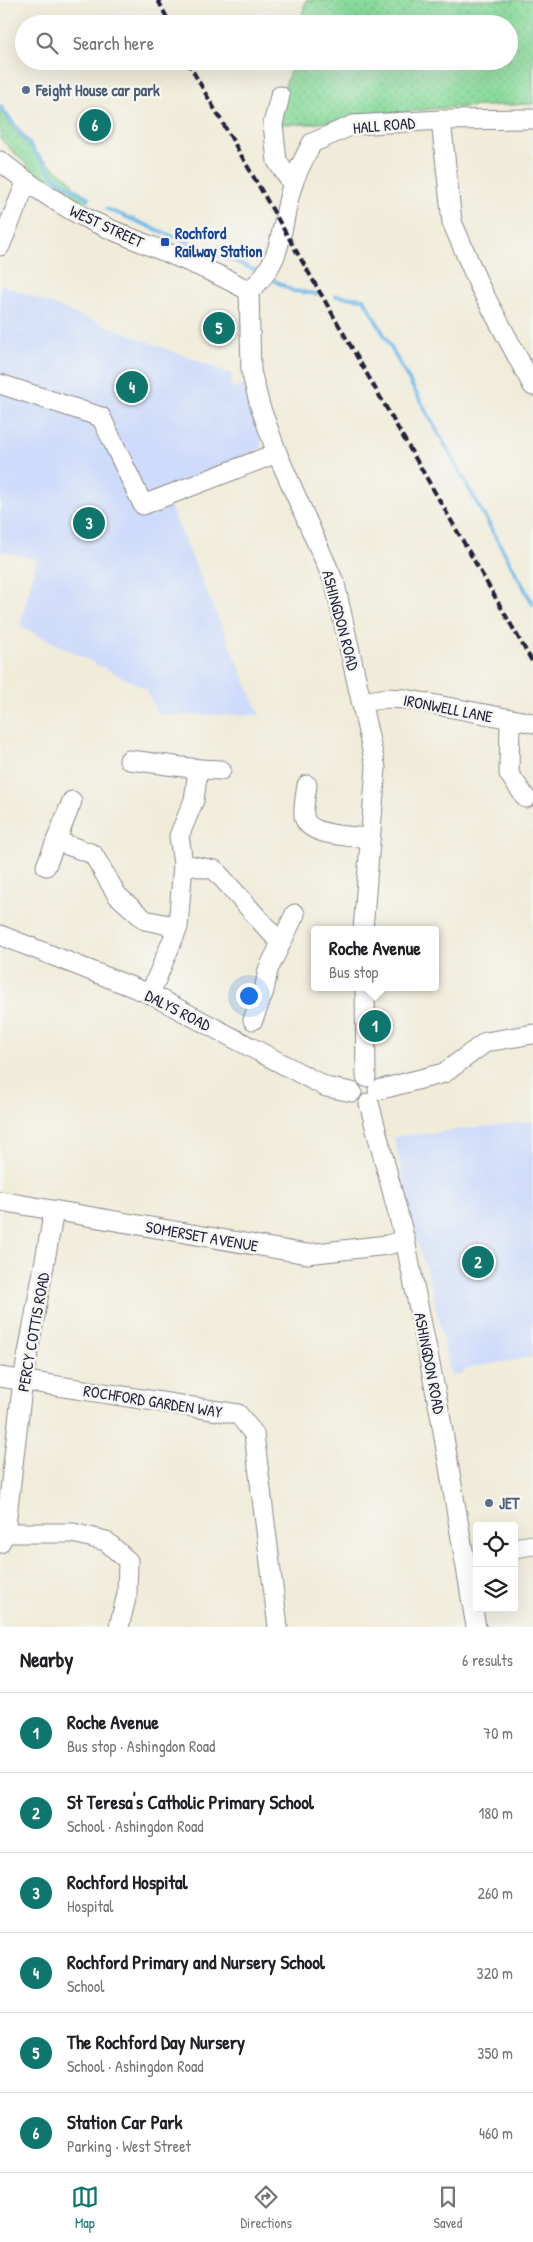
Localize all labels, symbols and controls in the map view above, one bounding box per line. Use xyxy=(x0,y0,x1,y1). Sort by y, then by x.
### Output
search box xyxy=(15,15,518,70)
icon: search xyxy=(33,29,61,57)
text: Search here xyxy=(73,30,154,56)
place label: Feight House car park xyxy=(35,79,160,102)
marker: Feight House car park xyxy=(20,84,32,96)
pin: 6 xyxy=(79,106,111,144)
street label: HALL ROAD xyxy=(352,111,416,139)
street label: WEST STREET xyxy=(66,199,148,253)
place label: Rochford Railway Station xyxy=(175,222,262,263)
marker: Rochford Railway Station xyxy=(159,236,171,248)
pin: 5 xyxy=(203,309,235,347)
pin: 4 xyxy=(116,368,148,406)
pin: 3 xyxy=(73,504,105,542)
street label: ASHINGDON ROAD xyxy=(317,567,365,673)
street label: IRONWELL LANE xyxy=(402,689,494,727)
popup xyxy=(311,926,439,991)
text: Roche Avenue xyxy=(329,935,421,961)
text: Bus stop xyxy=(329,961,378,983)
your location xyxy=(236,983,262,1009)
street label: DALYS ROAD xyxy=(141,984,215,1036)
pin: 1 xyxy=(359,1007,391,1045)
street label: SOMERSET AVENUE xyxy=(144,1215,260,1257)
pin: 2 xyxy=(462,1243,494,1281)
street label: PERCY COTTIS ROAD xyxy=(12,1270,54,1393)
street label: ASHINGDON ROAD xyxy=(409,1310,451,1416)
street label: ROCHFORD GARDEN WAY xyxy=(82,1379,224,1423)
place label: JET xyxy=(499,1492,520,1514)
marker: JET xyxy=(483,1497,495,1509)
map controls xyxy=(473,1522,518,1612)
button: locate xyxy=(473,1522,518,1567)
button: layers xyxy=(473,1567,518,1612)
text: Nearby xyxy=(20,1645,73,1674)
text: 6 results xyxy=(462,1649,513,1671)
text: Roche Avenue xyxy=(67,1709,159,1735)
text: 1 xyxy=(33,1722,39,1744)
text: 70 m xyxy=(483,1722,513,1744)
text: Bus stop · Ashingdon Road xyxy=(67,1735,215,1757)
text: St Teresa's Catholic Primary School xyxy=(67,1789,314,1815)
text: 2 xyxy=(32,1802,40,1824)
text: 180 m xyxy=(479,1802,513,1824)
text: School · Ashingdon Road xyxy=(67,1815,203,1837)
text: Rochford Hospital xyxy=(67,1869,188,1895)
text: 3 xyxy=(32,1882,40,1904)
text: 260 m xyxy=(477,1882,513,1904)
text: Hospital xyxy=(67,1895,114,1917)
text: Rochford Primary and Nursery School xyxy=(67,1949,325,1975)
text: 4 xyxy=(33,1962,39,1984)
text: 320 m xyxy=(477,1962,513,1984)
text: School xyxy=(67,1975,104,1997)
text: The Rochford Day Nursery xyxy=(67,2029,245,2055)
text: 5 xyxy=(33,2042,39,2064)
text: 350 m xyxy=(477,2042,513,2064)
text: School · Ashingdon Road xyxy=(67,2055,203,2077)
text: Station Car Park xyxy=(67,2109,182,2135)
text: 6 xyxy=(33,2122,39,2144)
text: 460 m xyxy=(479,2122,513,2144)
text: Parking · West Street xyxy=(67,2135,191,2157)
tab: Map xyxy=(71,2183,99,2232)
tab: Directions xyxy=(240,2183,292,2232)
tab: Saved xyxy=(434,2183,462,2232)

